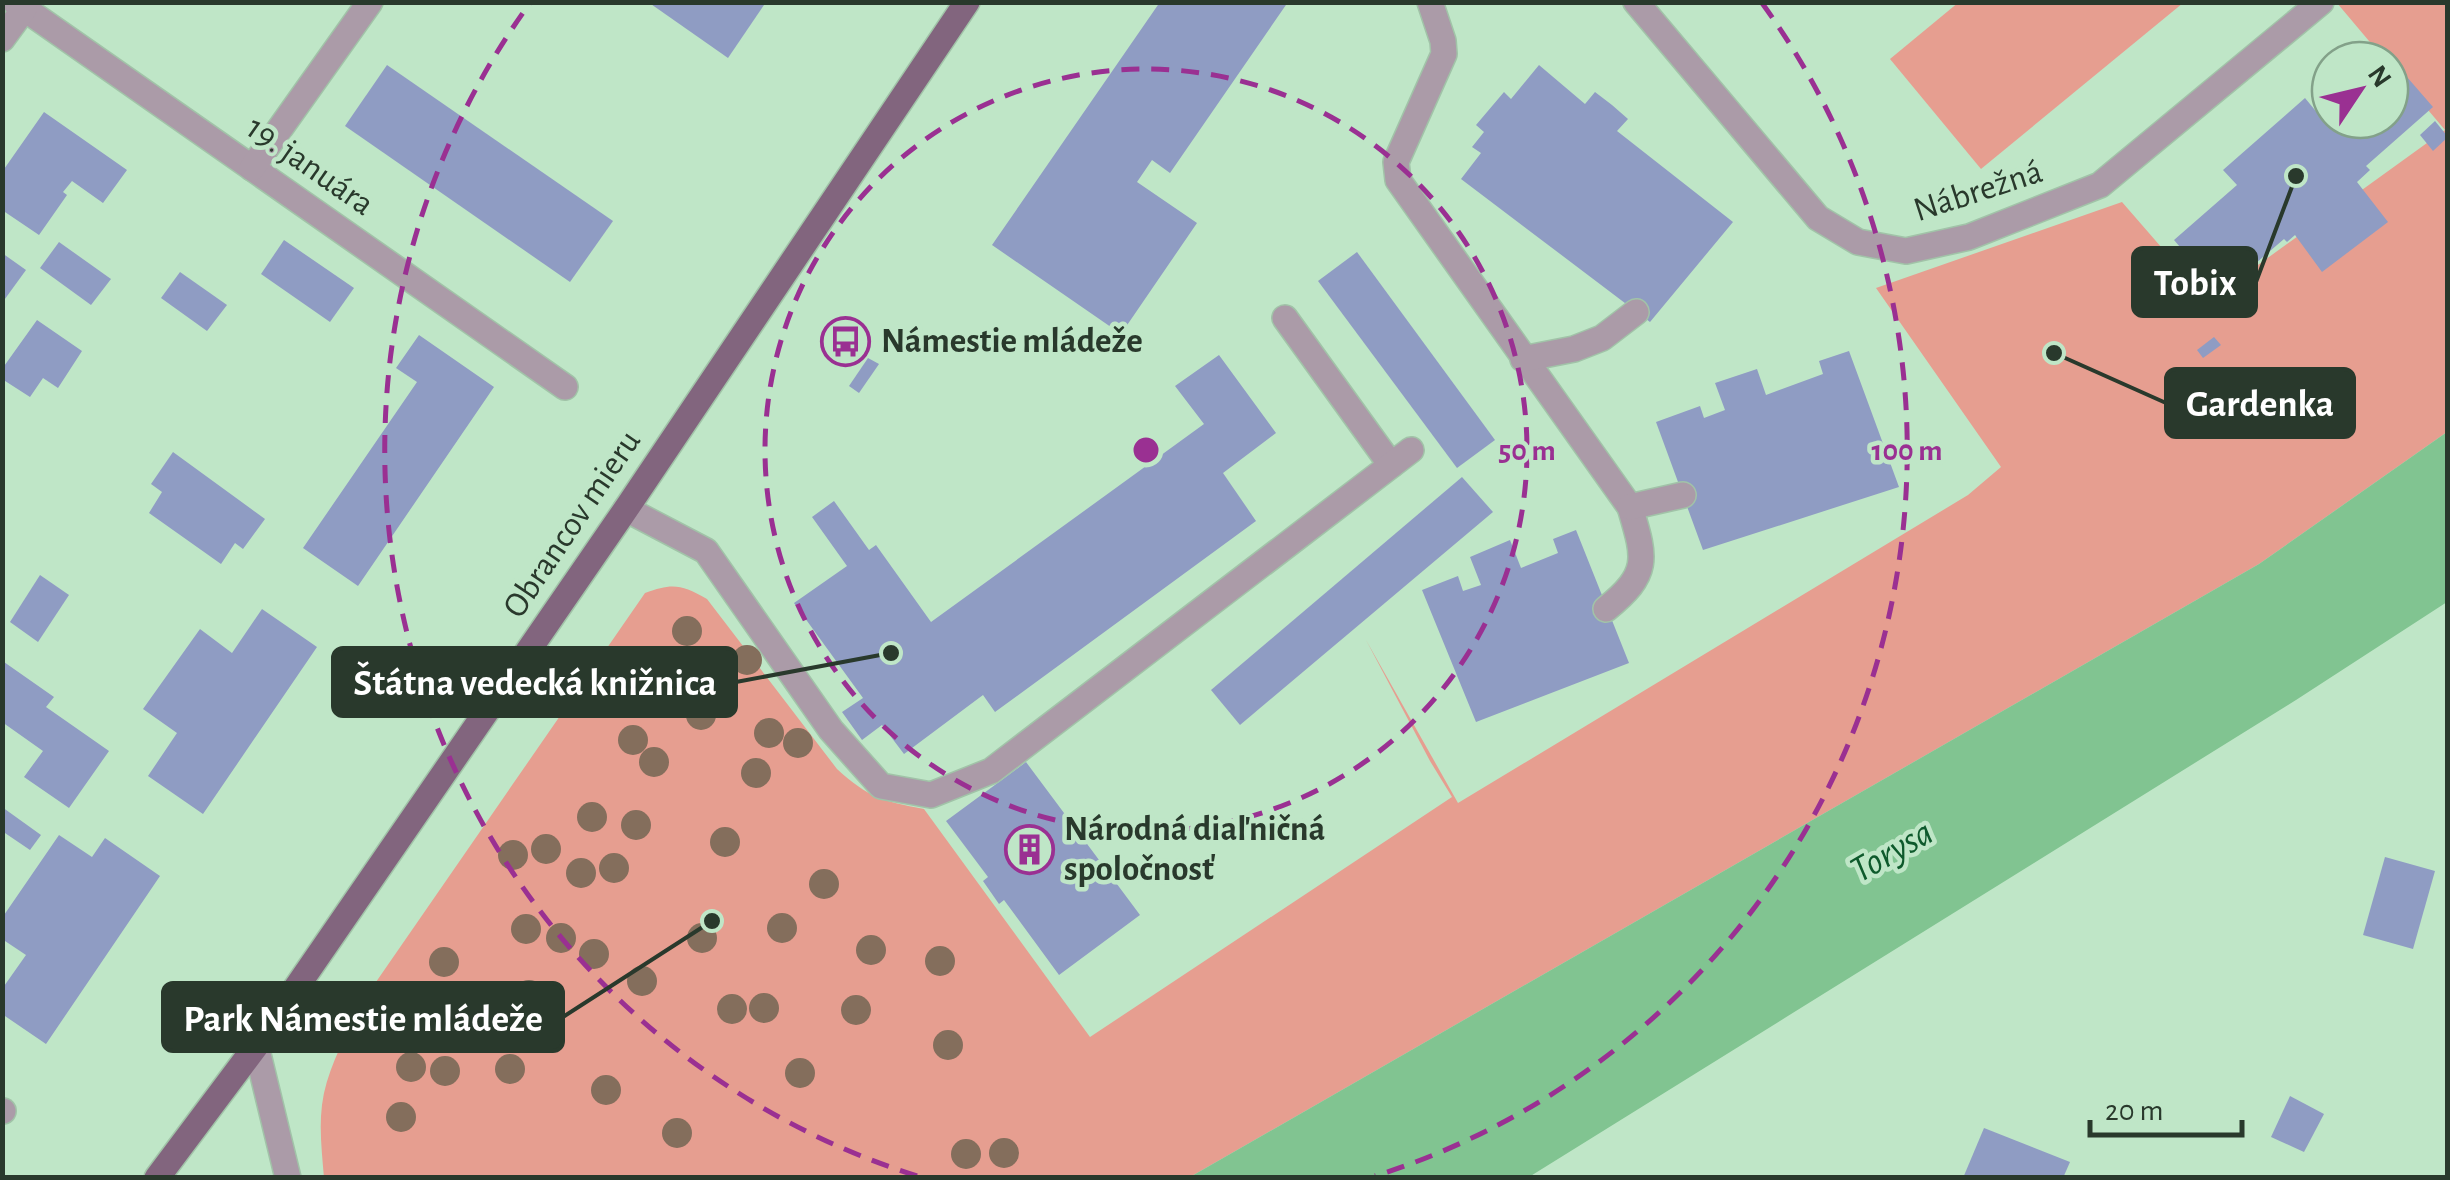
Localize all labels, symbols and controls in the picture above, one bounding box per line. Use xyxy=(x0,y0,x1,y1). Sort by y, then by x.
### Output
north arrow xyxy=(2310,40,2410,140)
text: N xyxy=(2362,61,2396,93)
street label: 19. januára xyxy=(240,110,380,222)
street label: Nábrežná xyxy=(1909,154,2047,228)
callout: Tobix xyxy=(2133,248,2256,316)
text: Tobix xyxy=(2154,265,2237,303)
bus stop icon: Námestie mládeže xyxy=(820,315,872,367)
place label: Námestie mládeže xyxy=(881,324,1143,359)
callout: Gardenka xyxy=(2166,369,2354,437)
text: Gardenka xyxy=(2186,386,2334,424)
street label: Obrancov mieru xyxy=(497,424,647,624)
centre of rings xyxy=(1128,432,1164,468)
text: 50 m xyxy=(1498,436,1556,466)
text: 100 m xyxy=(1872,436,1942,466)
callout: Štátna vedecká knižnica xyxy=(333,648,736,716)
text: Štátna vedecká knižnica xyxy=(353,661,717,703)
place label: Národná diaľničná spoločnosť xyxy=(1064,812,1325,887)
water label: Torysa xyxy=(1844,814,1940,890)
building icon: Národná diaľničná spoločnosť xyxy=(1003,823,1055,875)
callout: Park Námestie mládeže xyxy=(163,983,563,1051)
text: Park Námestie mládeže xyxy=(183,1001,543,1039)
scale bar xyxy=(2090,1075,2242,1137)
text: 20 m xyxy=(2105,1096,2163,1126)

